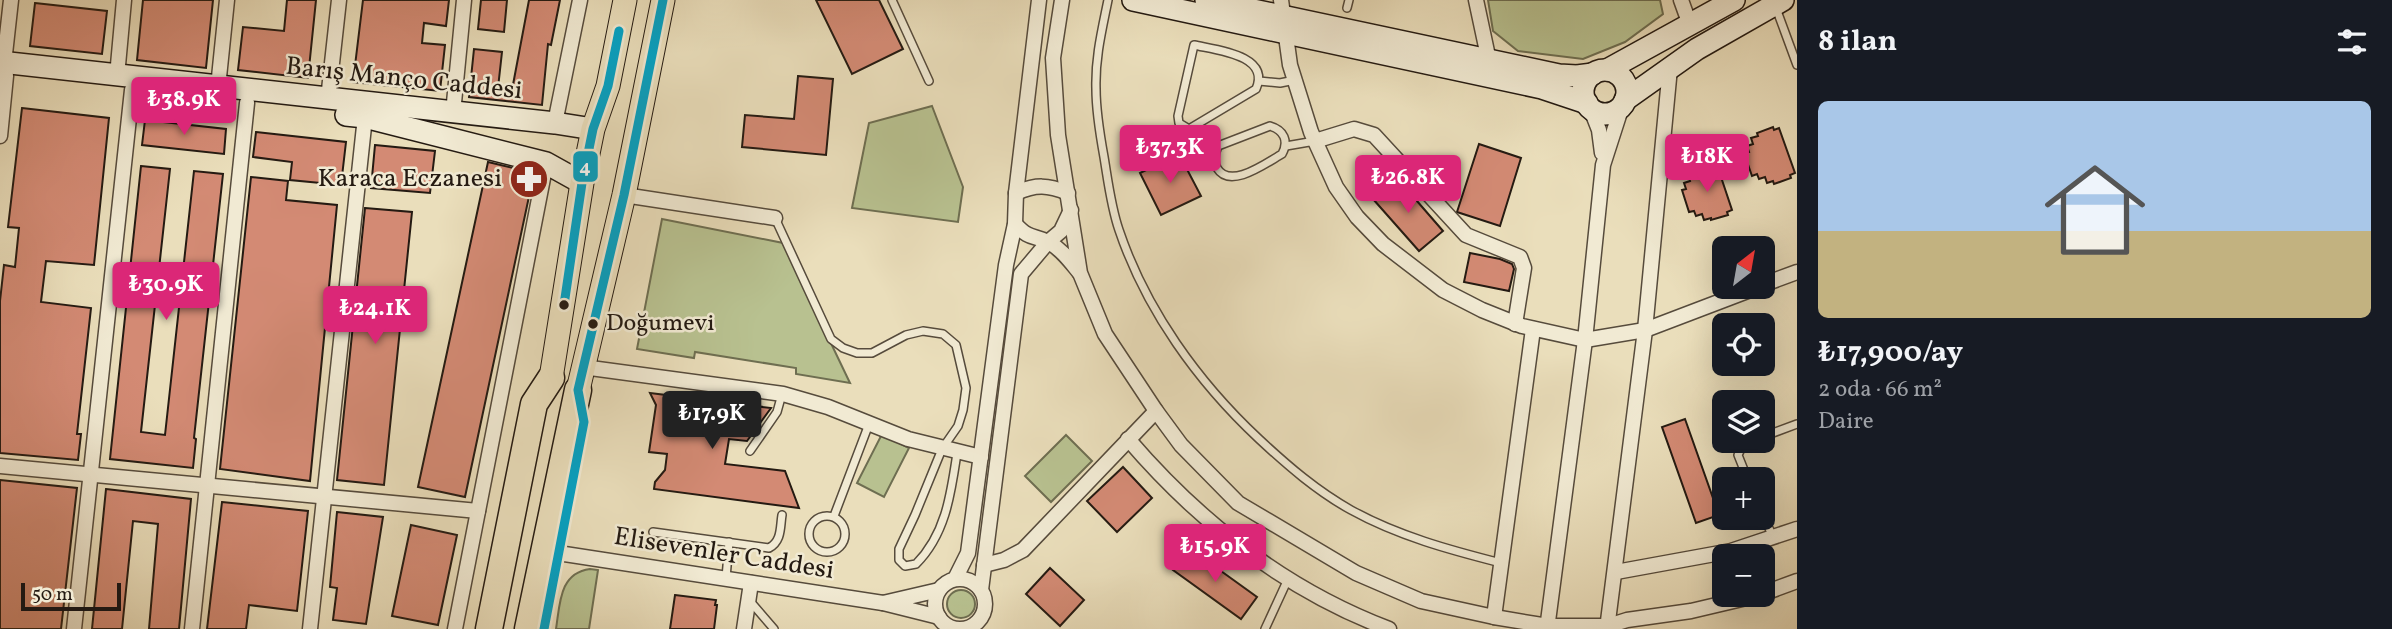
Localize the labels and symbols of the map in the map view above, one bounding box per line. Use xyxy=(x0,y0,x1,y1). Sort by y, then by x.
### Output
street label: Barış Manço Caddesi xyxy=(284,49,524,109)
pin: ₺38.9K xyxy=(127,78,241,137)
pin: ₺37.3K xyxy=(1113,125,1227,185)
pin: ₺18K xyxy=(1666,134,1748,194)
line badge: 4 xyxy=(572,150,599,183)
text: 4 xyxy=(579,155,591,181)
pin: ₺26.8K xyxy=(1351,156,1465,215)
pharmacy icon: Karaca Eczanesi xyxy=(508,158,550,200)
place label: Karaca Eczanesi xyxy=(318,161,502,197)
north arrow xyxy=(1712,236,1774,299)
pin: ₺30.9K xyxy=(109,262,223,322)
pin: ₺24.1K xyxy=(318,286,432,346)
unlabelled marker xyxy=(557,298,571,312)
place label: Doğumevi xyxy=(606,307,714,341)
marker: Doğumevi xyxy=(586,317,600,331)
pin: ₺17.9K xyxy=(655,392,769,451)
street label: Elisevenler Caddesi xyxy=(611,519,837,589)
pin: ₺15.9K xyxy=(1158,524,1272,584)
scale bar xyxy=(21,580,121,612)

